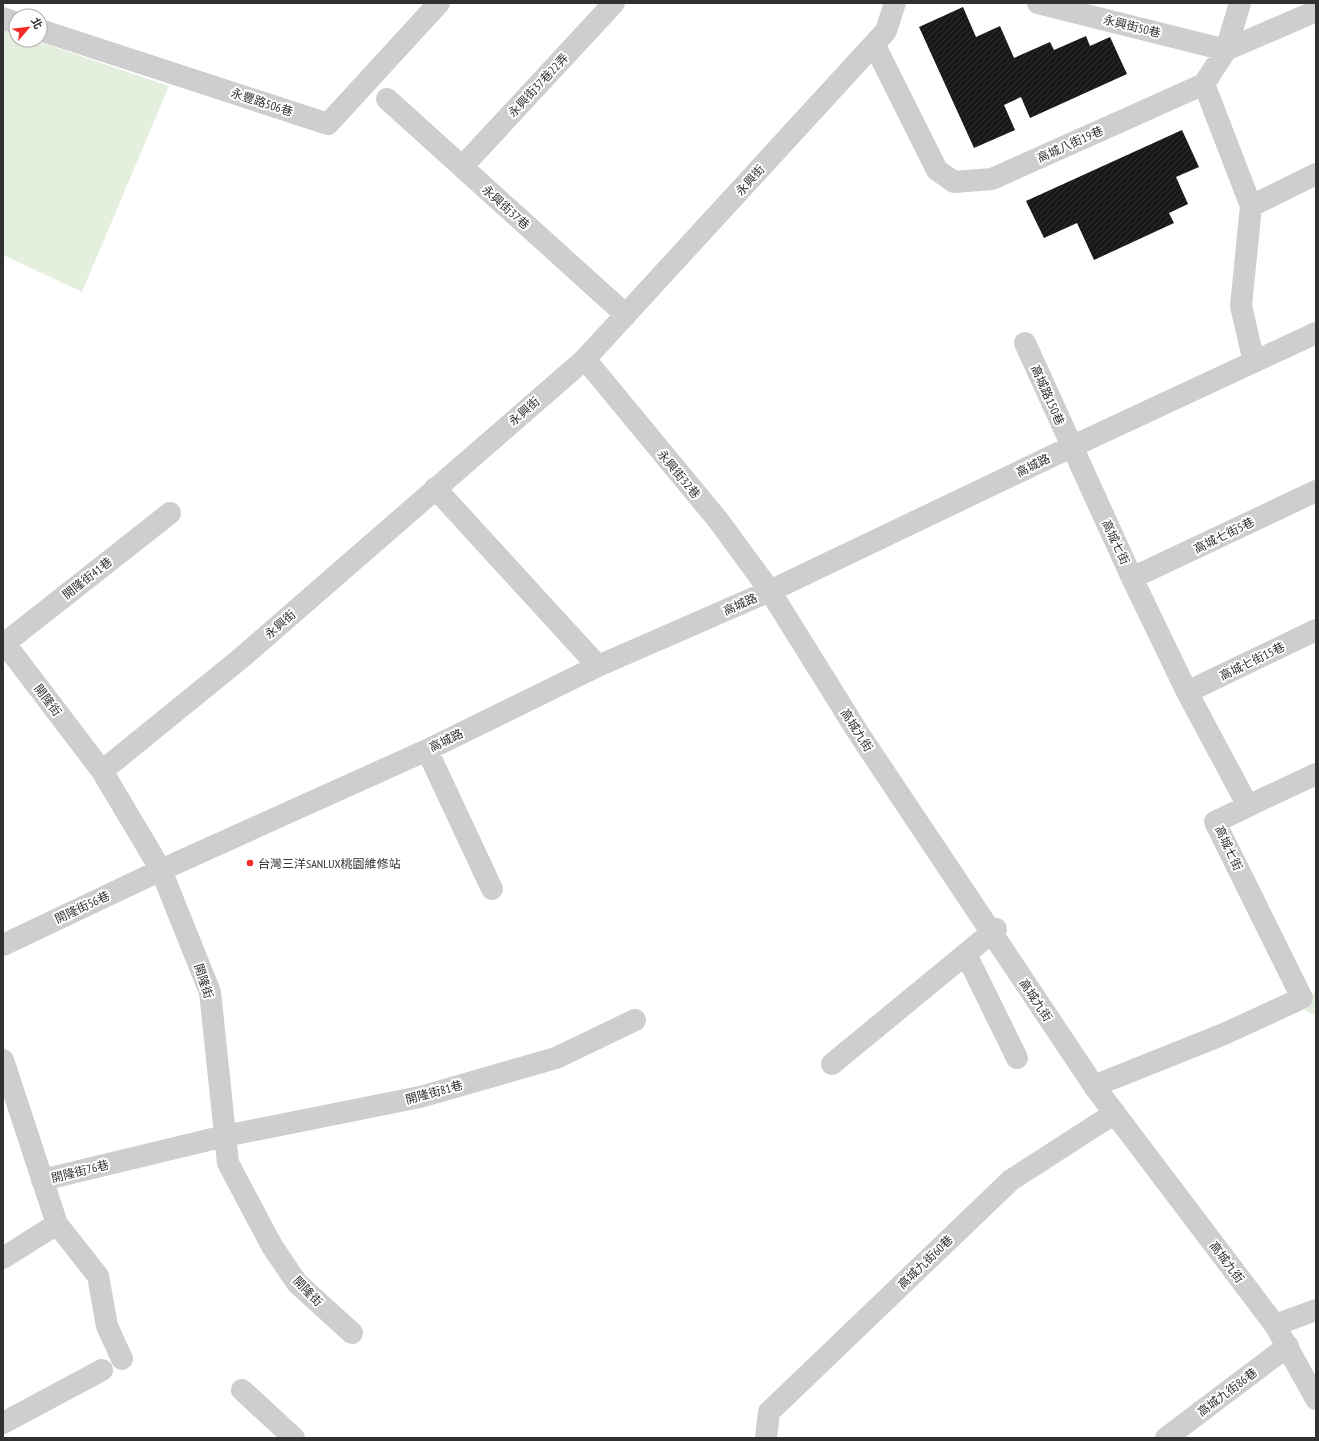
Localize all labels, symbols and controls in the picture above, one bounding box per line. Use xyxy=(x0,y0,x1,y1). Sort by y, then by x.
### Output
north arrow xyxy=(8,8,48,48)
street label: 永興街50巷 xyxy=(1102,12,1162,40)
text: 北 xyxy=(28,15,46,31)
street label: 永興街37巷22弄 xyxy=(505,50,571,120)
street label: 永豐路506巷 xyxy=(229,85,295,119)
street label: 高城八街19巷 xyxy=(1035,123,1105,165)
street label: 永興街 xyxy=(732,162,768,198)
street label: 永興街37巷 xyxy=(479,182,533,232)
street label: 高城路150巷 xyxy=(1028,363,1068,427)
street label: 永興街 xyxy=(505,394,543,428)
street label: 永興街32巷 xyxy=(654,447,704,501)
street label: 高城路 xyxy=(1014,450,1052,480)
street label: 高城七街5巷 xyxy=(1191,514,1257,556)
street label: 高城七街 xyxy=(1099,517,1133,567)
street label: 開隆街41巷 xyxy=(59,554,115,602)
street label: 高城路 xyxy=(720,590,760,618)
street label: 永興街 xyxy=(261,607,299,641)
street label: 高城七街15巷 xyxy=(1217,639,1287,683)
street label: 開隆街 xyxy=(31,681,65,719)
street label: 高城九街 xyxy=(838,706,876,754)
street label: 高城路 xyxy=(427,725,465,755)
street label: 高城七街 xyxy=(1212,823,1246,873)
place label: 台灣三洋SANLUX桃園維修站 xyxy=(258,856,401,871)
marker: 台灣三洋SANLUX桃園維修站 xyxy=(245,858,255,868)
street label: 開隆街56巷 xyxy=(52,888,112,926)
street label: 開隆街 xyxy=(191,962,217,1000)
street label: 高城九街 xyxy=(1016,976,1056,1024)
street label: 開隆街81巷 xyxy=(404,1077,464,1107)
street label: 開隆街76巷 xyxy=(50,1157,110,1185)
street label: 高城九街60巷 xyxy=(894,1232,956,1292)
street label: 高城九街 xyxy=(1207,1238,1247,1286)
street label: 開隆街 xyxy=(290,1273,326,1309)
street label: 高城九街86巷 xyxy=(1194,1365,1260,1419)

